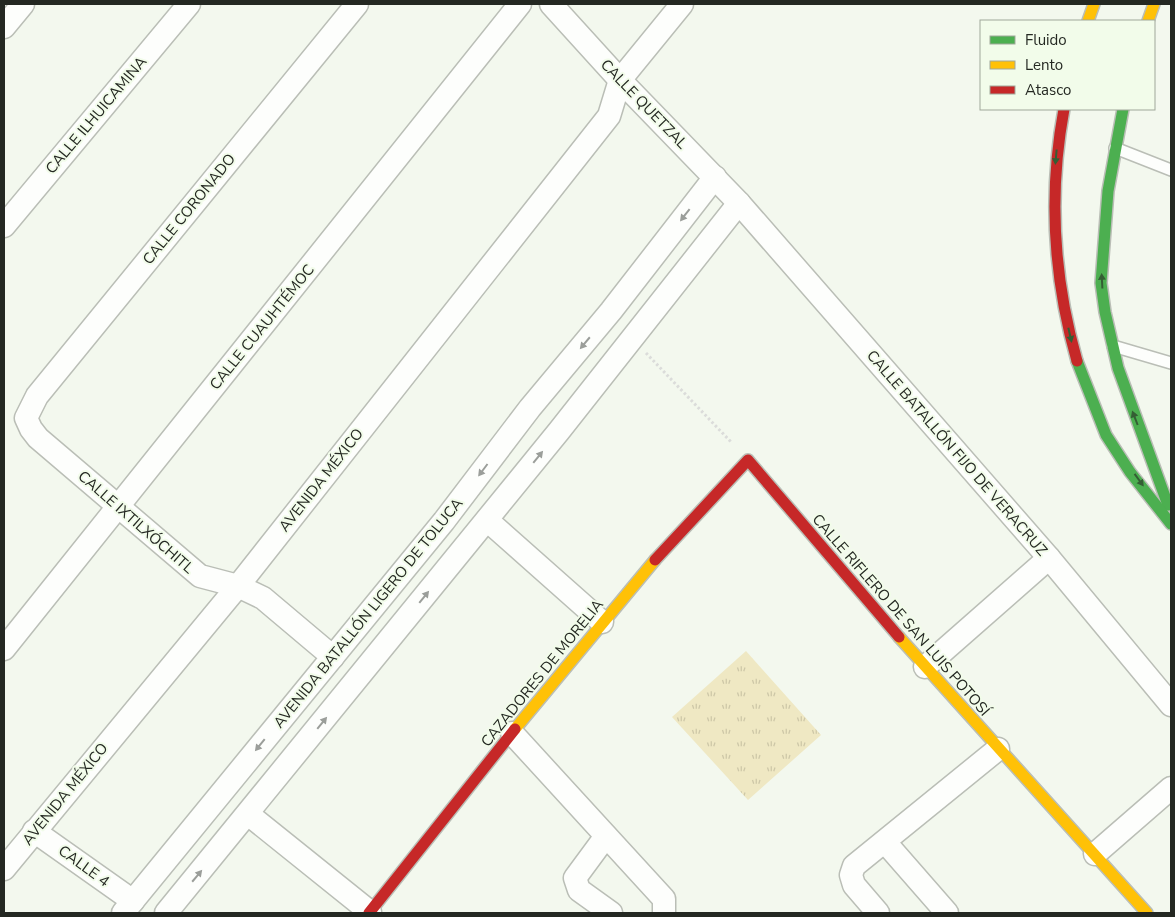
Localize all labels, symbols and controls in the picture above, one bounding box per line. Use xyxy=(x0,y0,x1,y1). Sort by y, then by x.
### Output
legend xyxy=(980,20,1155,110)
text: Fluido xyxy=(1025,30,1067,50)
street label: CALLE ILHUICAMINA xyxy=(41,52,151,178)
street label: CALLE QUETZAL xyxy=(596,55,692,153)
text: Lento xyxy=(1025,55,1063,75)
text: Atasco xyxy=(1025,80,1071,100)
street label: CALLE CORONADO xyxy=(138,149,240,269)
one-way arrow xyxy=(1052,149,1060,165)
one-way arrow xyxy=(680,208,691,221)
street label: CALLE CUAUHTÉMOC xyxy=(205,260,319,394)
one-way arrow xyxy=(1098,272,1106,288)
one-way arrow xyxy=(1066,328,1074,343)
one-way arrow xyxy=(579,336,590,349)
street label: CALLE BATALLÓN FIJO DE VERACRUZ xyxy=(862,345,1053,560)
one-way arrow xyxy=(1131,410,1139,425)
street label: AVENIDA MÉXICO xyxy=(274,424,368,536)
one-way arrow xyxy=(532,451,543,464)
one-way arrow xyxy=(478,463,489,476)
street label: CALLE IXTILXÓCHITL xyxy=(74,465,199,578)
one-way arrow xyxy=(1133,473,1144,486)
street label: AVENIDA BATALLÓN LIGERO DE TOLUCA xyxy=(268,493,467,732)
street label: CALLE RIFLERO DE SAN LUIS POTOSÍ xyxy=(808,510,995,721)
one-way arrow xyxy=(419,591,430,604)
street label: CAZADORES DE MORELIA xyxy=(476,595,608,751)
one-way arrow xyxy=(316,717,327,730)
street label: AVENIDA MÉXICO xyxy=(18,739,112,849)
one-way arrow xyxy=(254,739,265,752)
street label: CALLE 4 xyxy=(54,841,114,891)
one-way arrow xyxy=(191,869,202,882)

